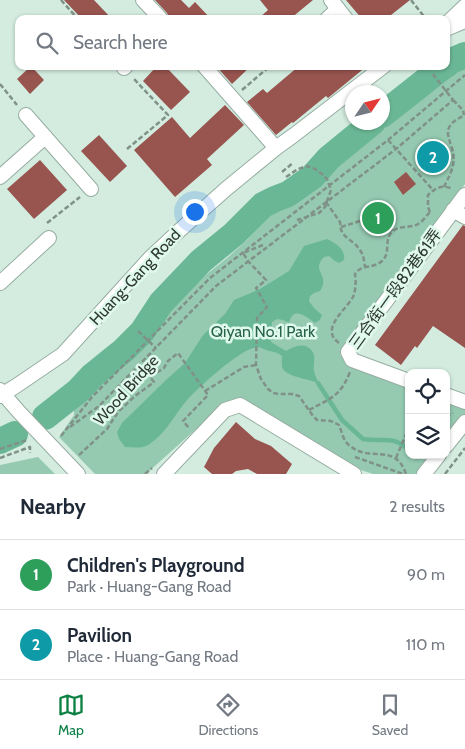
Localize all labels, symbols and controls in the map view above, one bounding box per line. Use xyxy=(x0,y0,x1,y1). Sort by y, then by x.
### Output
search box xyxy=(15,15,450,70)
icon: search xyxy=(33,29,61,57)
text: Search here xyxy=(73,31,167,54)
north arrow xyxy=(345,85,390,130)
pin: 2 xyxy=(417,138,449,176)
your location xyxy=(182,199,208,225)
pin: 1 xyxy=(362,199,394,237)
street label: Huang-Gang Road xyxy=(86,225,184,329)
street label: 三合街一段82巷61弄 xyxy=(345,225,445,353)
park label: Qiyan No.1 Park xyxy=(211,322,316,341)
street label: Wood Bridge xyxy=(90,351,162,429)
map controls xyxy=(405,369,450,459)
button: locate xyxy=(405,369,450,414)
button: layers xyxy=(405,414,450,459)
text: Nearby xyxy=(20,494,86,519)
text: 2 results xyxy=(389,497,445,516)
text: Children's Playground xyxy=(67,554,245,577)
text: 1 xyxy=(33,565,39,584)
text: 90 m xyxy=(407,565,445,584)
text: Park · Huang-Gang Road xyxy=(67,577,231,596)
text: Pavilion xyxy=(67,624,132,647)
text: 2 xyxy=(32,635,40,654)
text: 110 m xyxy=(406,635,445,654)
text: Place · Huang-Gang Road xyxy=(67,647,238,666)
tab: Map xyxy=(57,691,85,739)
tab: Directions xyxy=(198,691,258,739)
tab: Saved xyxy=(372,691,408,739)

